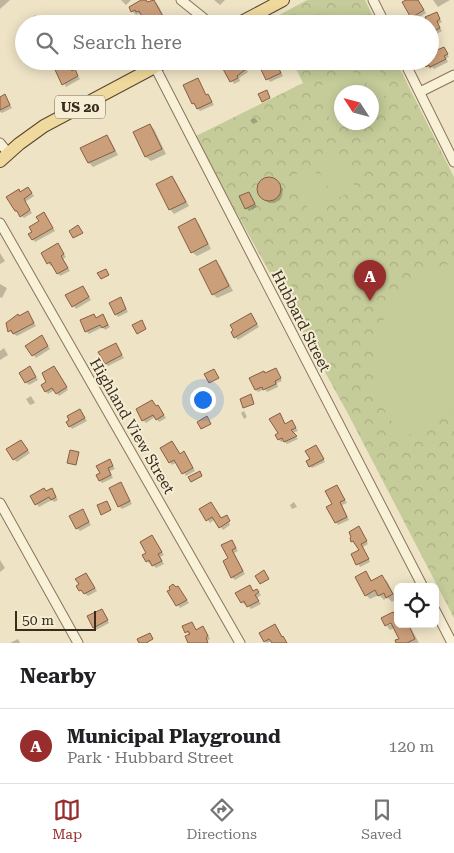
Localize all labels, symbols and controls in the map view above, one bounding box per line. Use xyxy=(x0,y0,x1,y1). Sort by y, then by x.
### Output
search box xyxy=(15,15,439,70)
icon: search xyxy=(33,29,61,57)
text: Search here xyxy=(73,31,182,54)
north arrow xyxy=(334,85,379,130)
road number: US 20 xyxy=(55,95,105,118)
pin: A xyxy=(354,260,386,301)
street label: Hubbard Street xyxy=(268,267,335,375)
street label: Highland View Street xyxy=(86,355,178,497)
your location xyxy=(190,387,216,413)
map controls xyxy=(394,583,439,628)
button: locate xyxy=(394,583,439,628)
scale bar xyxy=(15,608,96,631)
text: 50 m xyxy=(22,612,54,628)
text: Nearby xyxy=(20,664,96,688)
text: Municipal Playground xyxy=(67,725,281,748)
text: A xyxy=(30,737,42,756)
text: 120 m xyxy=(388,737,434,756)
text: Park · Hubbard Street xyxy=(67,748,233,767)
tab: Map xyxy=(52,796,82,842)
tab: Directions xyxy=(186,796,257,842)
tab: Saved xyxy=(361,796,402,842)

